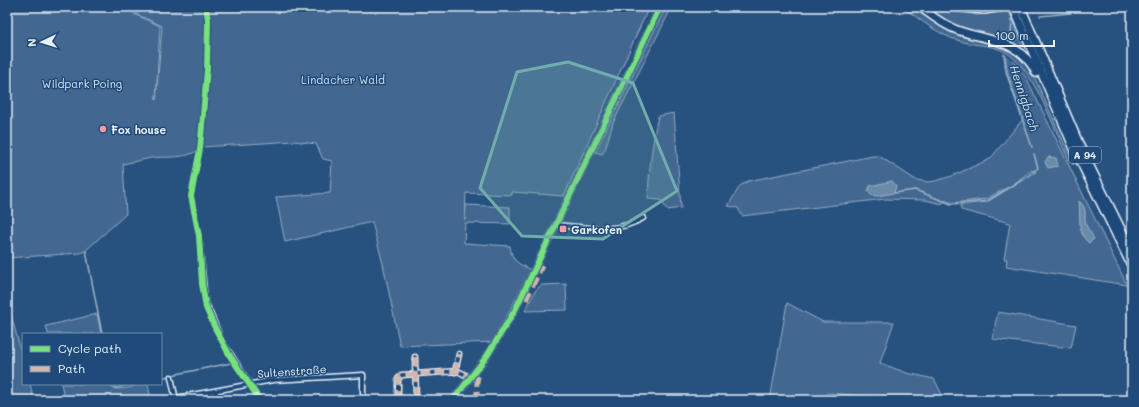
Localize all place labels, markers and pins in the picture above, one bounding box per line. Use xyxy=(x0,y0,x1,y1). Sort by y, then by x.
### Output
place label: Fox house xyxy=(111,122,166,137)
marker: Fox house xyxy=(98,124,108,134)
place label: Garkofen xyxy=(571,222,622,237)
marker: Garkofen xyxy=(558,224,568,234)

